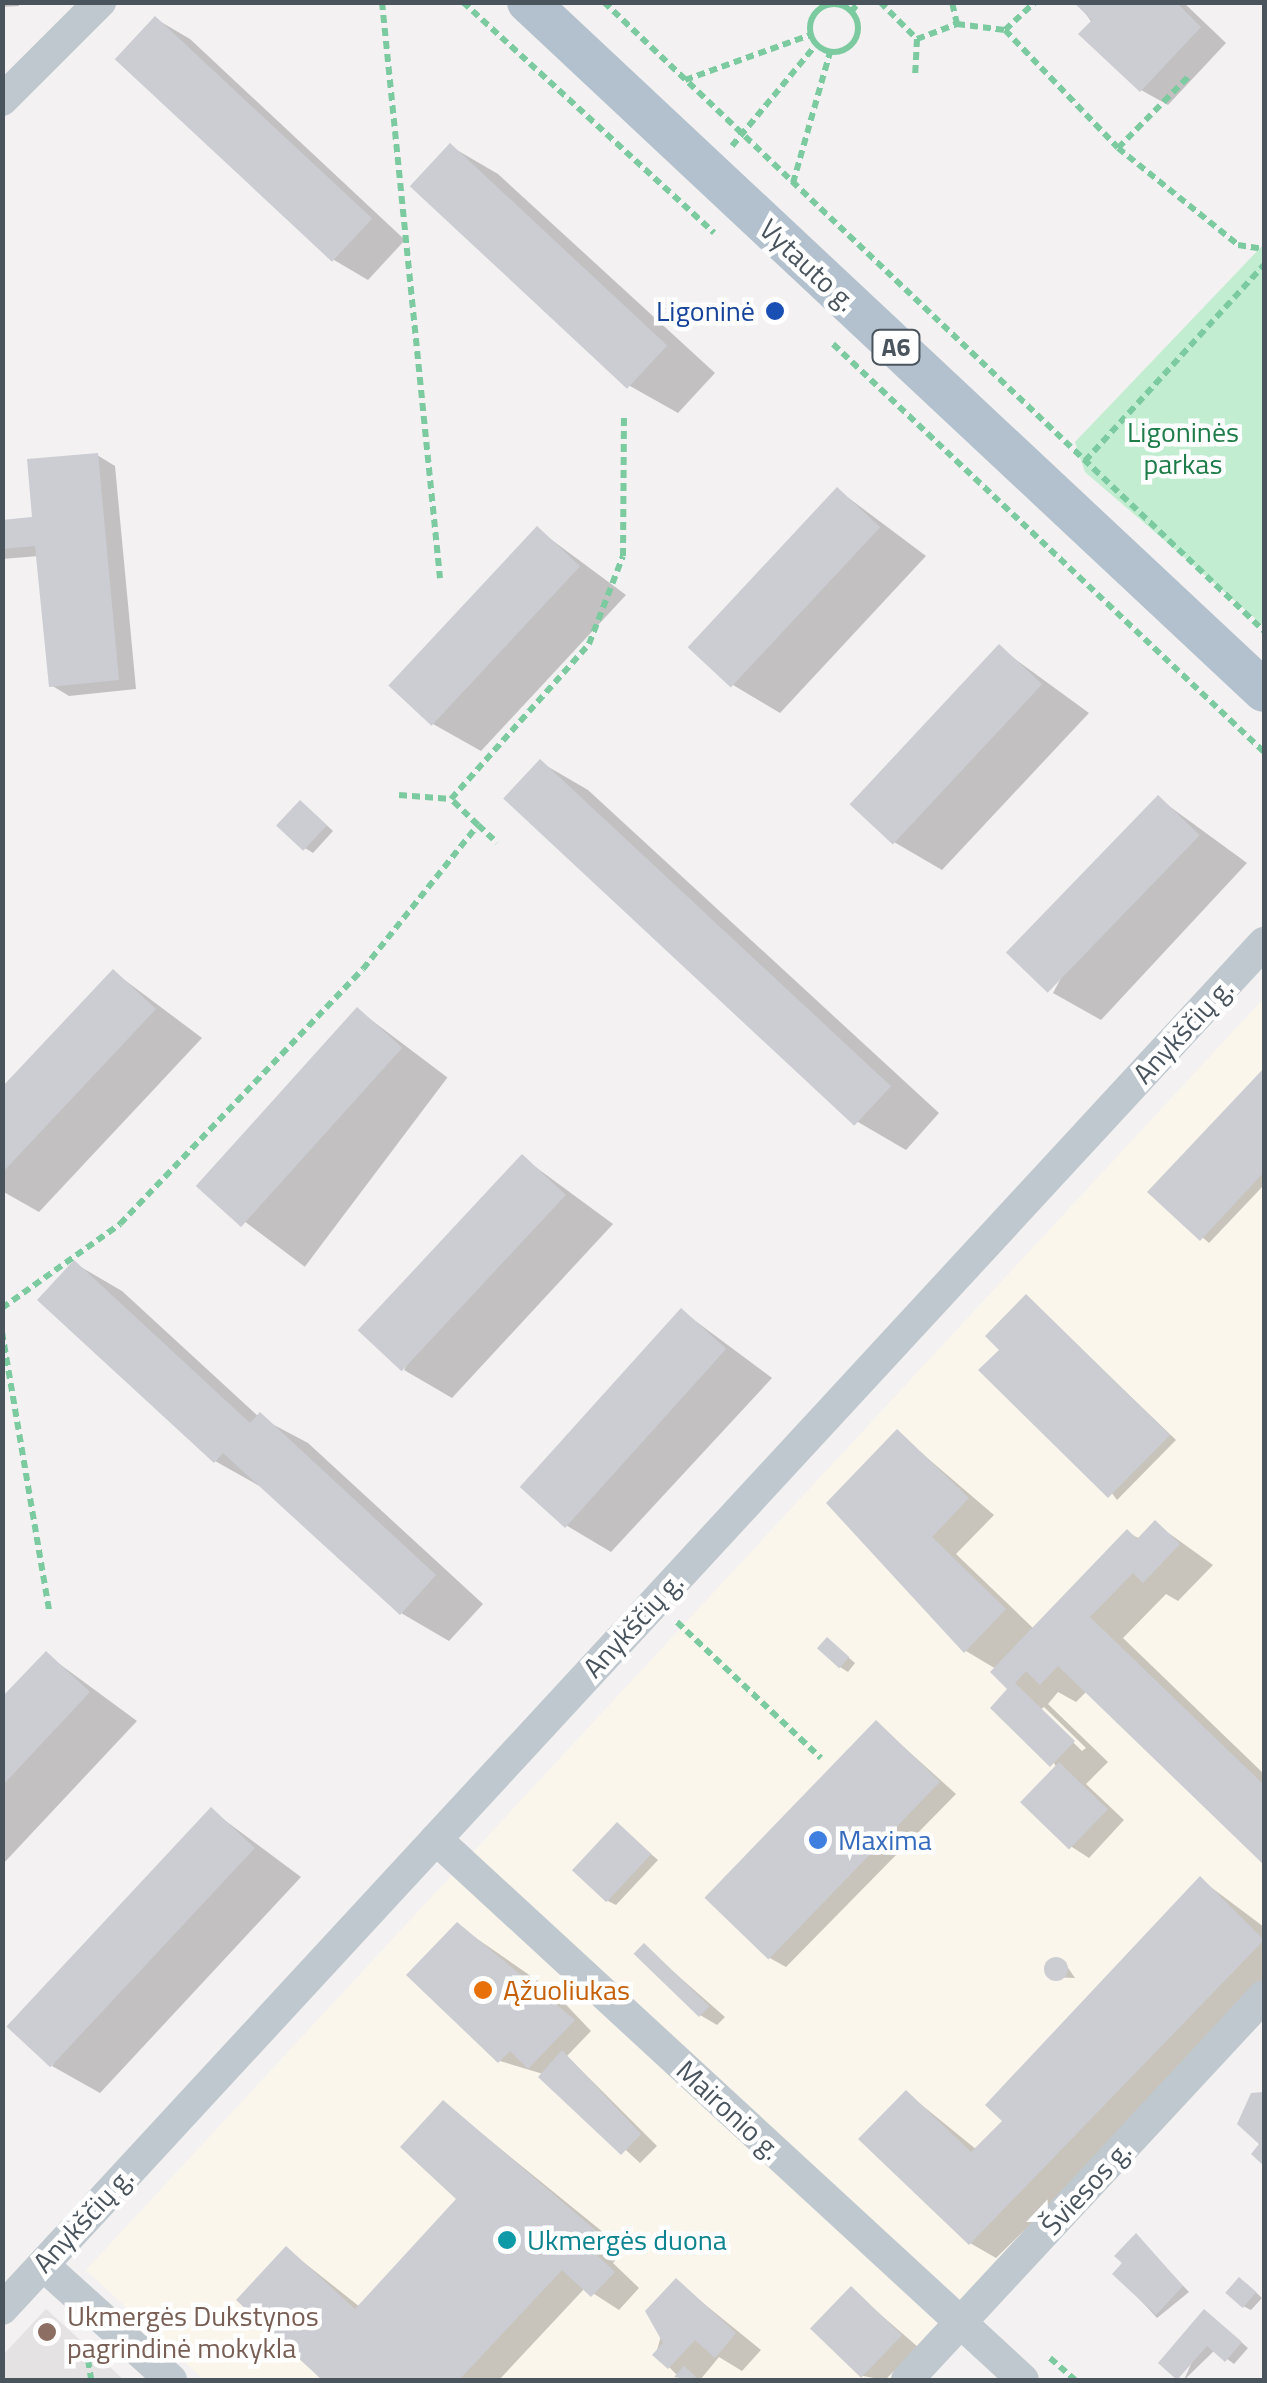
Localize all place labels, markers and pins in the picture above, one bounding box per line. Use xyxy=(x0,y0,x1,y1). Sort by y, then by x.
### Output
place label: Ligoninė xyxy=(656,294,755,328)
marker: Ligoninė xyxy=(764,300,786,322)
place label: Maxima xyxy=(838,1823,932,1857)
marker: Maxima xyxy=(807,1829,829,1851)
place label: Ąžuoliukas xyxy=(503,1973,630,2007)
marker: Ąžuoliukas xyxy=(472,1979,494,2001)
place label: Ukmergės duona xyxy=(527,2223,727,2257)
marker: Ukmergės duona xyxy=(496,2229,518,2251)
place label: Ukmergės Dukstynos pagrindinė mokykla xyxy=(67,2299,319,2365)
marker: Ukmergės Dukstynos pagrindinė mokykla xyxy=(36,2321,58,2343)

